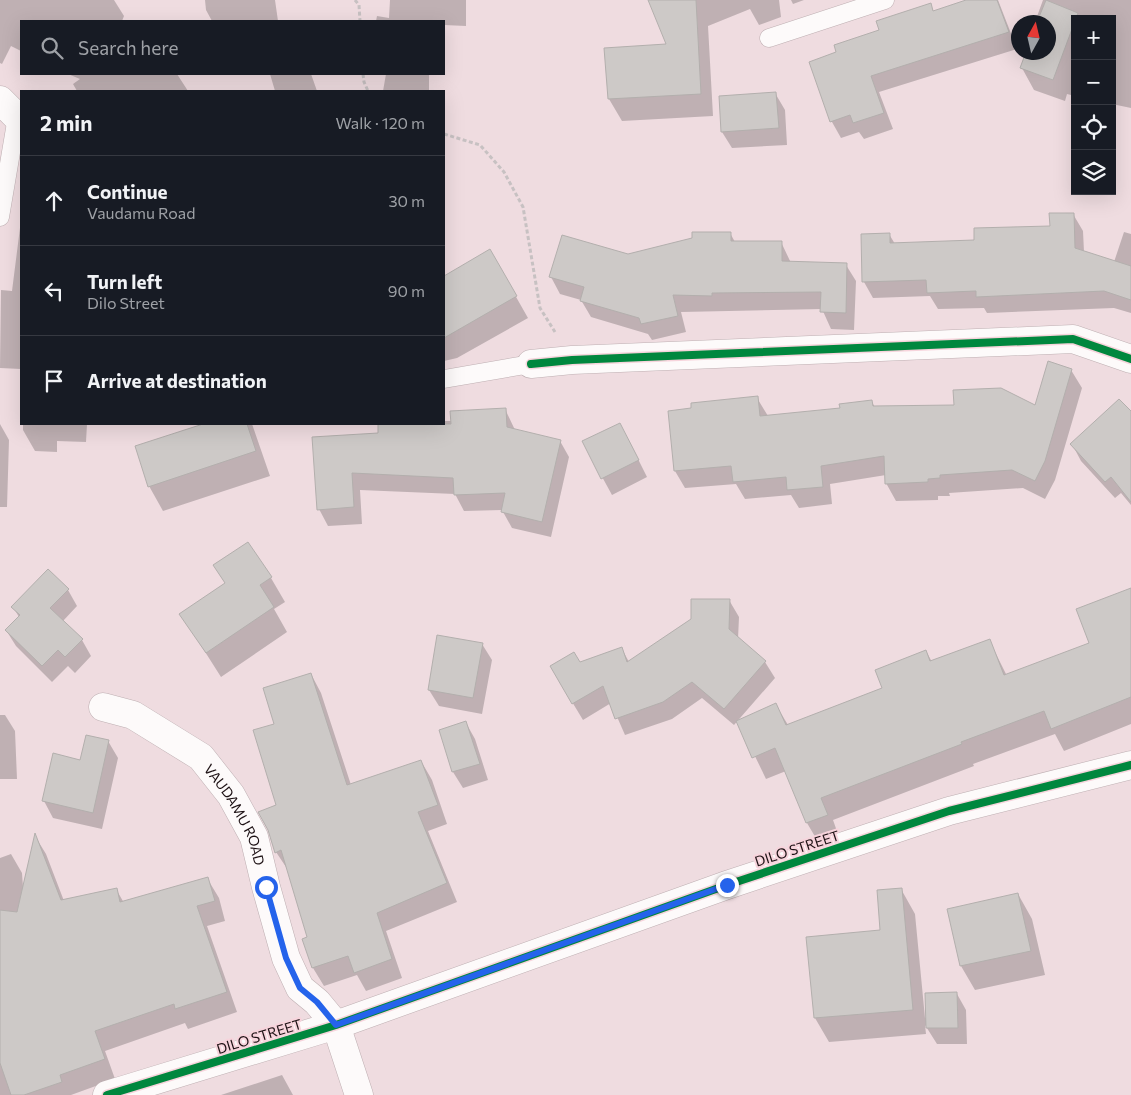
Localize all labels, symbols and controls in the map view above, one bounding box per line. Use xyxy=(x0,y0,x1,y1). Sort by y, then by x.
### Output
north arrow xyxy=(1011,15,1056,60)
map controls xyxy=(1071,15,1116,195)
button: + xyxy=(1071,15,1116,60)
search box xyxy=(20,20,445,75)
icon: search xyxy=(38,34,66,62)
text: Search here xyxy=(78,36,178,59)
button: − xyxy=(1071,60,1116,105)
button: locate xyxy=(1071,105,1116,150)
text: 2 min xyxy=(40,110,92,135)
text: Walk · 120 m xyxy=(335,113,425,132)
button: layers xyxy=(1071,150,1116,195)
text: Continue xyxy=(87,180,167,203)
icon: ahead xyxy=(40,187,68,215)
text: 30 m xyxy=(388,191,425,210)
text: Vaudamu Road xyxy=(87,203,195,222)
text: Turn left xyxy=(87,270,162,293)
icon: left xyxy=(40,277,68,305)
text: 90 m xyxy=(388,281,425,300)
text: Dilo Street xyxy=(87,293,165,312)
icon: arrive xyxy=(40,367,68,395)
text: Arrive at destination xyxy=(87,369,267,392)
street label: VAUDAMU ROAD xyxy=(201,760,269,867)
street label: DILO STREET xyxy=(752,826,842,870)
route end xyxy=(716,874,739,897)
route start xyxy=(255,876,278,899)
street label: DILO STREET xyxy=(214,1015,304,1057)

